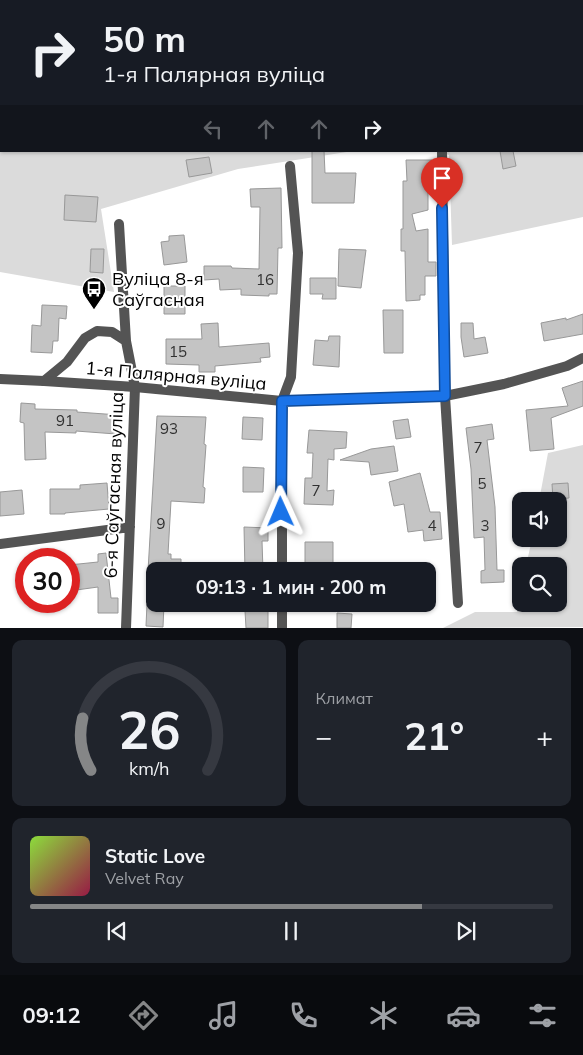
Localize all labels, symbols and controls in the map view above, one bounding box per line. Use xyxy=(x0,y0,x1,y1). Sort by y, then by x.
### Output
text: 50 m xyxy=(103,17,186,61)
icon: right xyxy=(20,20,85,85)
text: 1-я Палярная вуліца xyxy=(103,60,325,88)
icon: left xyxy=(199,115,227,143)
icon: ahead xyxy=(252,115,280,143)
icon: ahead xyxy=(305,115,333,143)
icon: right xyxy=(358,115,386,143)
pin xyxy=(421,157,463,208)
icon: arrive xyxy=(428,164,456,192)
place label: Вуліца 8-я Саўгасная xyxy=(112,267,205,311)
house number: 16 xyxy=(256,270,274,289)
bus stop icon: Вуліца 8-я Саўгасная xyxy=(81,276,107,310)
house number: 15 xyxy=(169,342,187,361)
street label: 1-я Палярная вуліца xyxy=(84,356,268,395)
street label: 6-я Саўгасная вуліца xyxy=(99,391,128,579)
house number: 91 xyxy=(56,411,74,430)
house number: 93 xyxy=(160,419,178,438)
house number: 7 xyxy=(473,438,483,457)
house number: 5 xyxy=(477,474,487,493)
house number: 7 xyxy=(311,481,321,500)
position arrow xyxy=(254,485,306,537)
map controls xyxy=(512,492,567,612)
button: sound xyxy=(512,492,567,547)
house number: 9 xyxy=(156,514,166,533)
house number: 4 xyxy=(427,516,437,535)
house number: 3 xyxy=(480,516,490,535)
speed limit sign: 30 xyxy=(15,548,80,613)
button: search xyxy=(512,557,567,612)
text: 09:13 · 1 мин · 200 m xyxy=(196,575,386,599)
text: Климат xyxy=(316,688,373,708)
text: 26 xyxy=(118,697,180,762)
text: 21° xyxy=(404,712,464,760)
text: − xyxy=(316,719,332,754)
text: + xyxy=(536,719,553,754)
text: km/h xyxy=(129,757,169,779)
text: Static Love xyxy=(105,844,205,868)
text: Velvet Ray xyxy=(105,868,184,888)
icon: previous xyxy=(103,917,131,945)
icon: pause xyxy=(277,917,305,945)
icon: next xyxy=(452,917,480,945)
icon: directions xyxy=(126,998,161,1033)
icon: music xyxy=(206,998,241,1033)
icon: phone xyxy=(286,998,321,1033)
icon: climate xyxy=(366,998,401,1033)
icon: car xyxy=(446,998,481,1033)
icon: filters xyxy=(525,998,560,1033)
text: 09:12 xyxy=(22,1001,81,1029)

